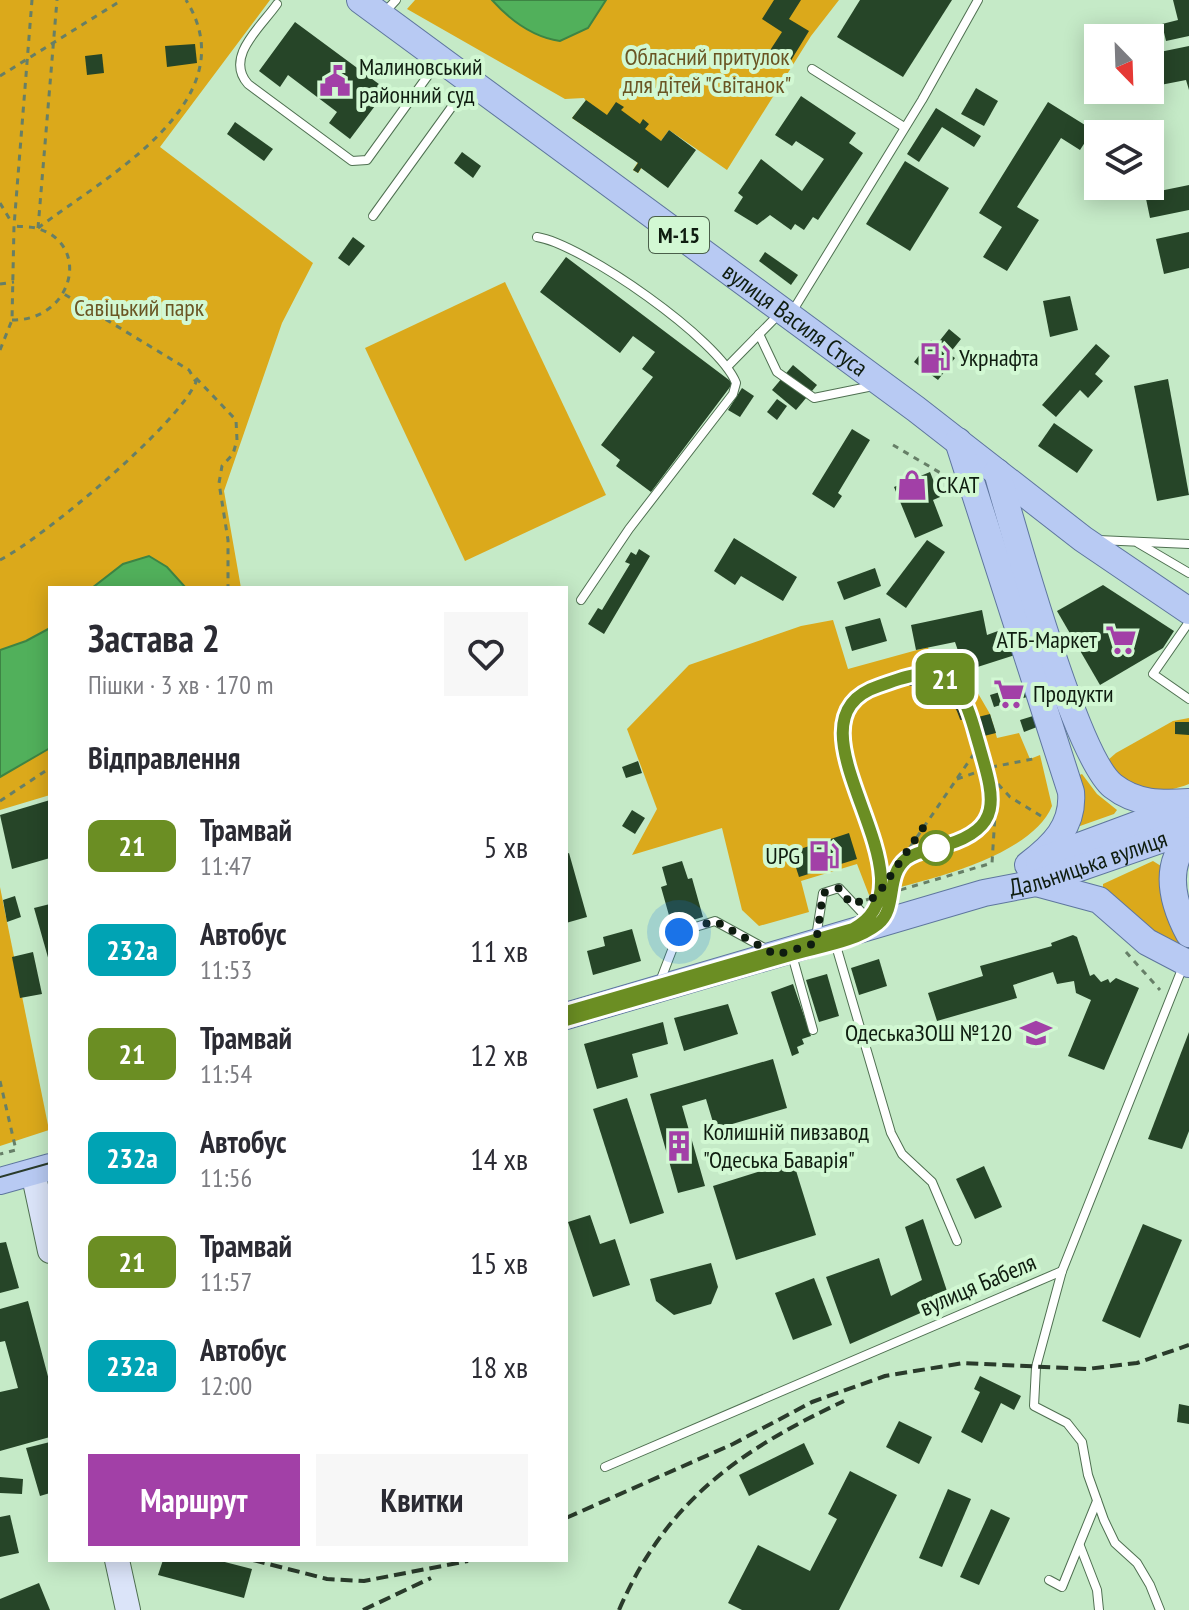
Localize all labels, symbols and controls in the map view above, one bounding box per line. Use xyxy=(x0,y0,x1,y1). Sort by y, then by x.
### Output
north arrow xyxy=(1084,24,1164,104)
map controls xyxy=(1084,24,1164,200)
park label: Обласний притулок для дітей "Світанок" xyxy=(623,41,791,100)
place label: Малиновський районний суд xyxy=(359,51,483,110)
public building icon: Малиновський районний суд xyxy=(318,64,352,98)
button: layers xyxy=(1084,120,1164,200)
road number: М-15 xyxy=(649,217,709,253)
street label: вулиця Василя Стуса xyxy=(717,256,874,383)
park label: Савіцький парк xyxy=(74,292,205,323)
fuel station icon: Укрнафта xyxy=(918,341,952,375)
place label: Укрнафта xyxy=(959,342,1039,373)
shop icon: СКАТ xyxy=(895,468,929,502)
place label: СКАТ xyxy=(936,469,980,500)
button: heart xyxy=(444,612,528,696)
text: Застава 2 xyxy=(88,613,220,662)
supermarket icon: АТБ-Маркет xyxy=(1104,623,1138,657)
place label: АТБ-Маркет xyxy=(997,624,1097,655)
line badge: 21 xyxy=(909,653,981,705)
text: 21 xyxy=(932,660,958,697)
text: Пішки · 3 хв · 170 m xyxy=(88,668,273,701)
supermarket icon: Продукти xyxy=(992,677,1026,711)
place label: Продукти xyxy=(1033,678,1114,709)
text: Відправлення xyxy=(88,738,240,777)
text: Трамвай xyxy=(200,810,292,849)
street label: Дальницька вулиця xyxy=(1006,823,1171,903)
text: 21 xyxy=(119,827,145,864)
text: 5 хв xyxy=(484,827,528,866)
unlabelled marker xyxy=(919,831,953,865)
fuel station icon: UPG xyxy=(807,839,841,873)
place label: UPG xyxy=(765,840,800,871)
text: 11:47 xyxy=(200,849,252,882)
your location xyxy=(659,912,699,952)
text: Автобус xyxy=(200,914,287,953)
text: 232а xyxy=(106,931,158,968)
text: 11 хв xyxy=(470,931,528,970)
text: 11:53 xyxy=(200,953,252,986)
school or university icon: ОдеськаЗОШ №120 xyxy=(1019,1016,1053,1050)
place label: ОдеськаЗОШ №120 xyxy=(845,1017,1012,1048)
text: Трамвай xyxy=(200,1018,292,1057)
text: 21 xyxy=(119,1035,145,1072)
text: 12 хв xyxy=(470,1035,528,1074)
text: 11:54 xyxy=(200,1057,252,1090)
place label: Колишній пивзавод "Одеська Баварія" xyxy=(703,1116,869,1175)
text: Автобус xyxy=(200,1122,287,1161)
building icon: Колишній пивзавод "Одеська Баварія" xyxy=(662,1129,696,1163)
text: 232а xyxy=(106,1139,158,1176)
text: 14 хв xyxy=(470,1139,528,1178)
text: 11:56 xyxy=(200,1161,252,1194)
text: Трамвай xyxy=(200,1226,292,1265)
text: 21 xyxy=(119,1243,145,1280)
text: 15 хв xyxy=(470,1243,528,1282)
street label: вулиця Бабеля xyxy=(915,1246,1040,1323)
text: 11:57 xyxy=(200,1265,252,1298)
text: Автобус xyxy=(200,1330,287,1369)
text: 232а xyxy=(106,1347,158,1384)
text: 18 хв xyxy=(470,1347,528,1386)
text: 12:00 xyxy=(200,1369,252,1402)
button: Маршрут xyxy=(88,1454,300,1546)
button: Квитки xyxy=(316,1454,528,1546)

